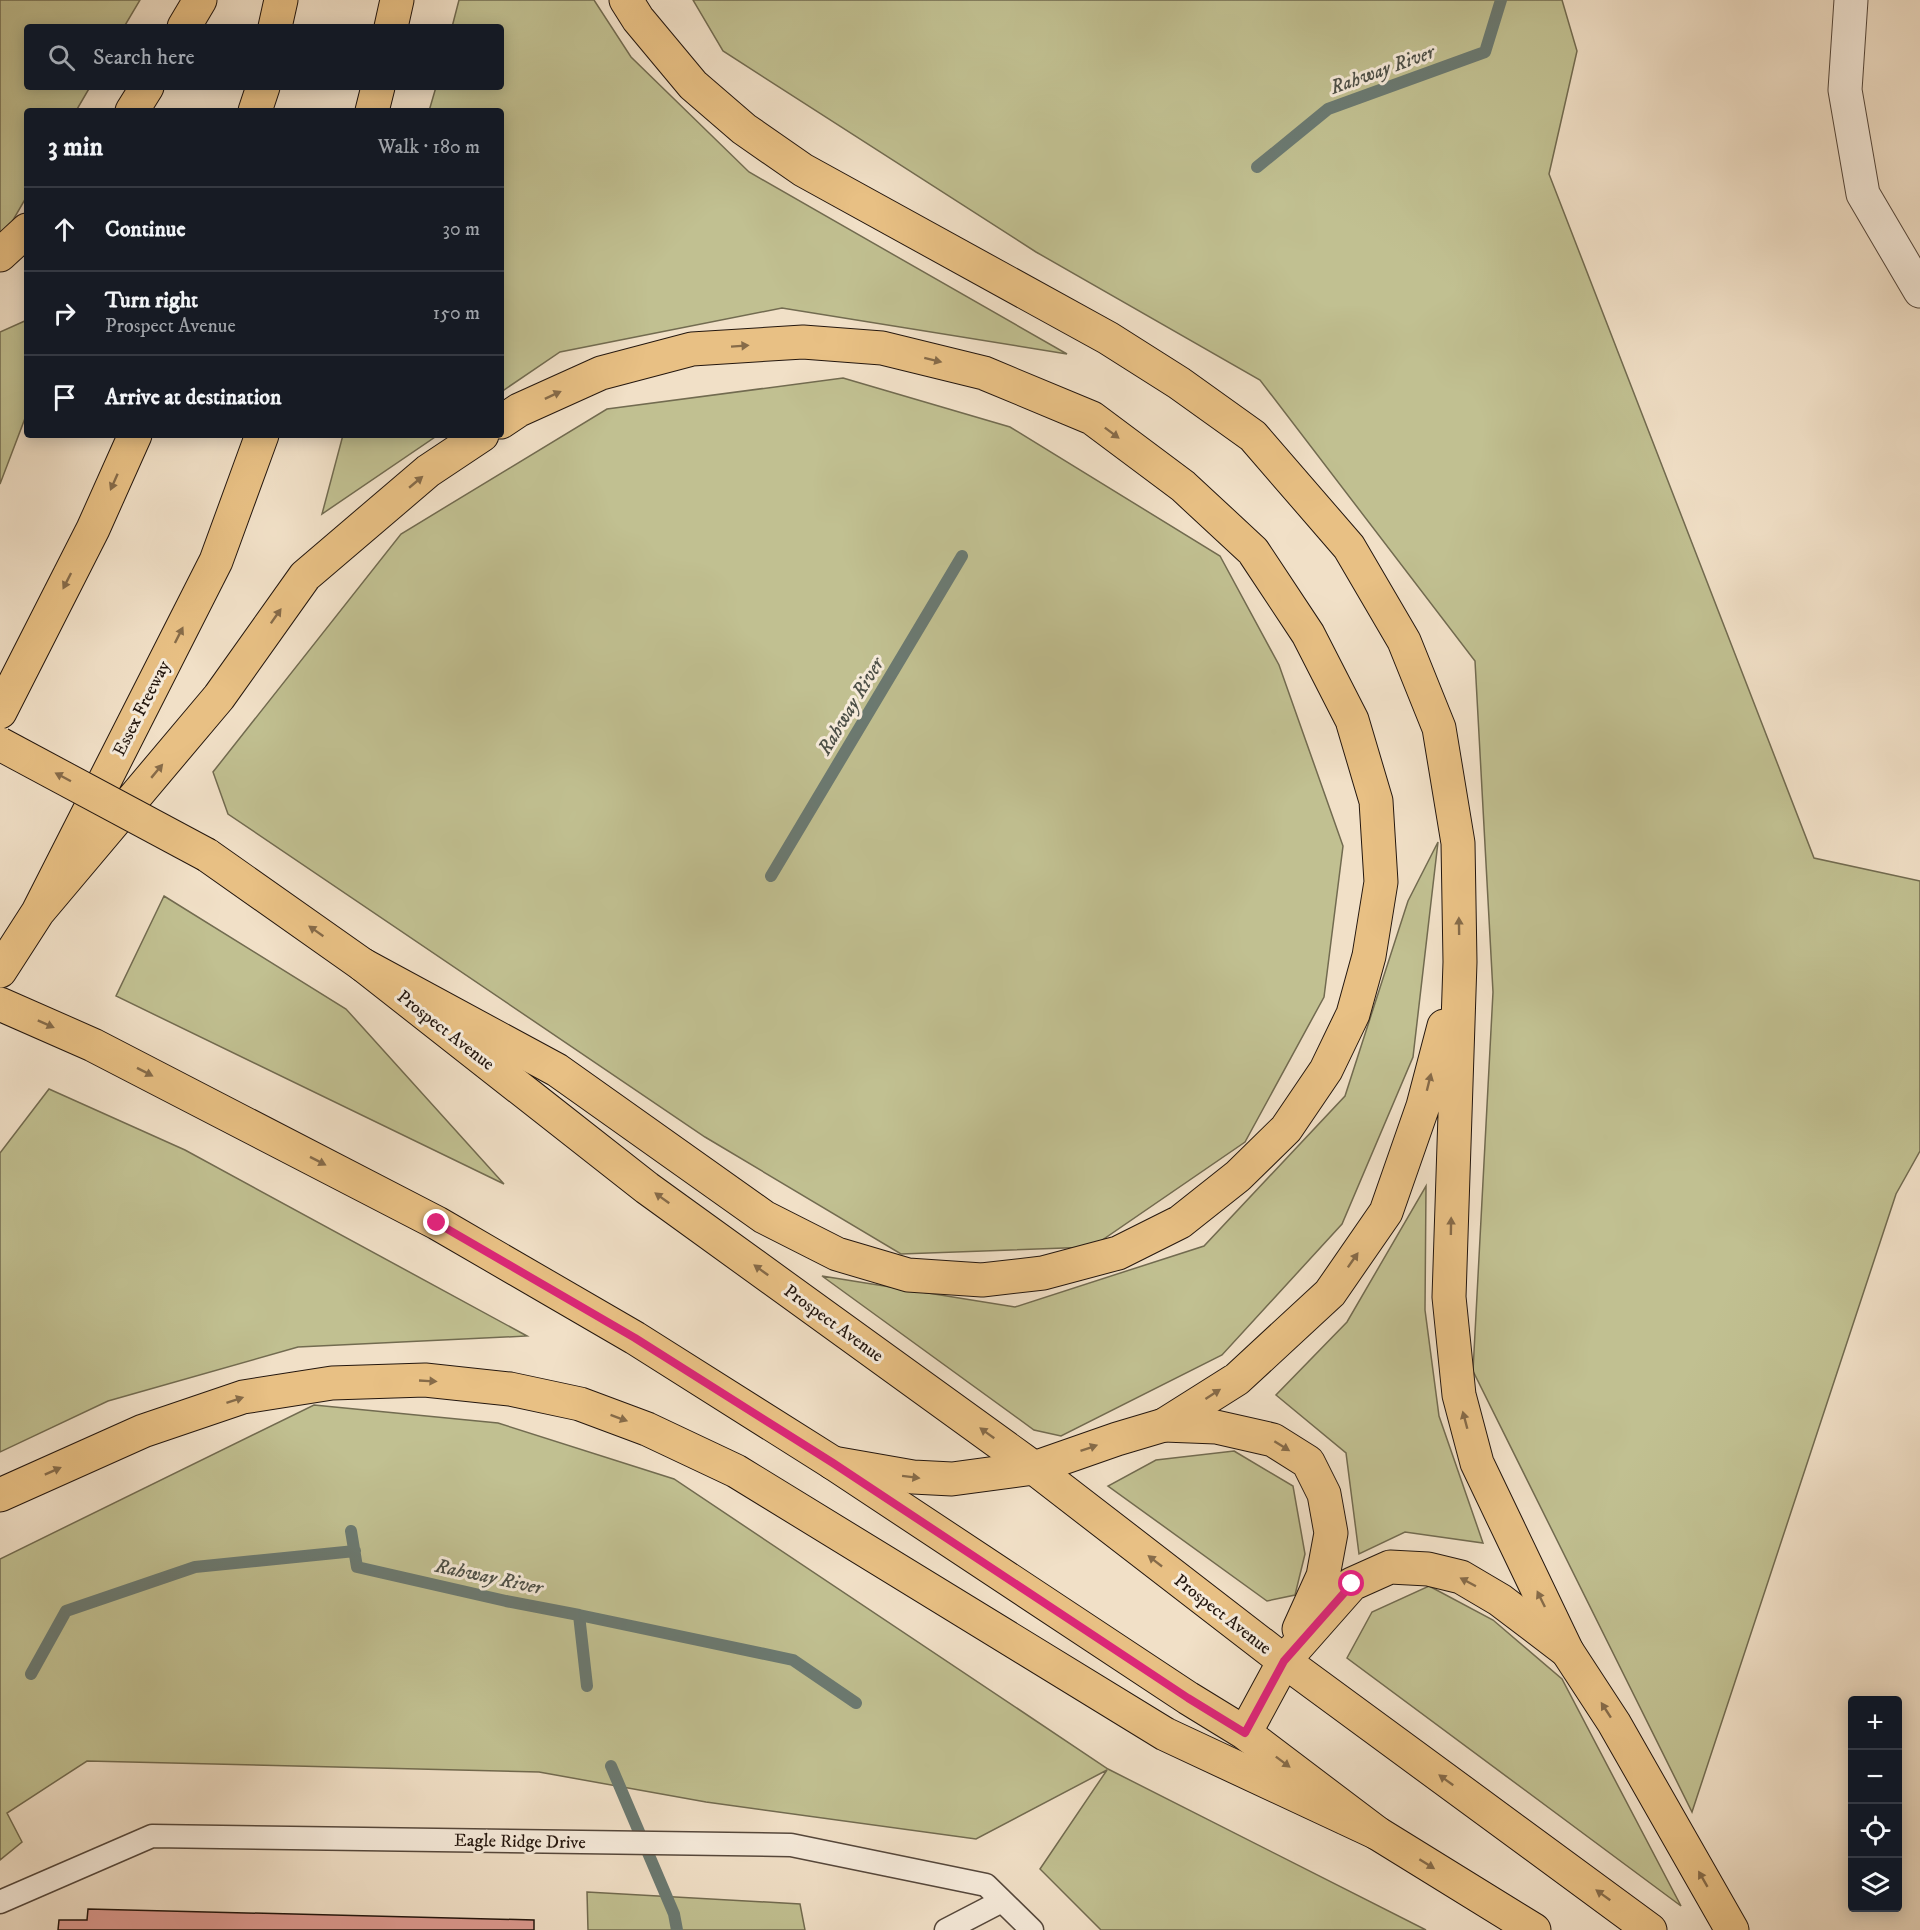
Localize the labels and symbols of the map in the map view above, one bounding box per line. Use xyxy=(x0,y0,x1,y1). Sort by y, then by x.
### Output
water label: Rahway River xyxy=(1326,39,1440,101)
one-way arrow xyxy=(730,341,749,351)
one-way arrow xyxy=(923,356,942,366)
one-way arrow xyxy=(544,390,562,400)
one-way arrow xyxy=(1104,427,1120,439)
one-way arrow xyxy=(110,473,119,490)
one-way arrow xyxy=(408,476,423,489)
one-way arrow xyxy=(62,572,71,589)
one-way arrow xyxy=(270,609,282,625)
one-way arrow xyxy=(173,626,183,644)
water label: Rahway River xyxy=(812,652,891,761)
street label: Essex Freeway xyxy=(108,657,176,760)
one-way arrow xyxy=(150,764,163,779)
one-way arrow xyxy=(55,772,72,782)
one-way arrow xyxy=(1454,917,1464,936)
one-way arrow xyxy=(308,925,324,937)
street label: Prospect Avenue xyxy=(392,986,499,1076)
one-way arrow xyxy=(38,1020,55,1029)
one-way arrow xyxy=(136,1066,154,1076)
one-way arrow xyxy=(1425,1073,1435,1091)
one-way arrow xyxy=(310,1156,327,1166)
one-way arrow xyxy=(654,1192,670,1204)
route end xyxy=(423,1209,449,1235)
one-way arrow xyxy=(1446,1217,1456,1236)
one-way arrow xyxy=(1347,1252,1359,1268)
one-way arrow xyxy=(753,1264,769,1276)
street label: Prospect Avenue xyxy=(779,1280,887,1367)
one-way arrow xyxy=(419,1376,438,1385)
one-way arrow xyxy=(1205,1388,1221,1399)
one-way arrow xyxy=(226,1395,244,1404)
one-way arrow xyxy=(1460,1411,1470,1429)
one-way arrow xyxy=(610,1414,628,1424)
one-way arrow xyxy=(979,1427,995,1439)
one-way arrow xyxy=(1274,1441,1290,1452)
one-way arrow xyxy=(1081,1443,1099,1453)
one-way arrow xyxy=(45,1466,63,1476)
one-way arrow xyxy=(901,1472,920,1481)
water label: Rahway River xyxy=(432,1554,546,1601)
one-way arrow xyxy=(1147,1554,1163,1567)
street label: Prospect Avenue xyxy=(1169,1570,1276,1660)
route start xyxy=(1338,1570,1364,1596)
one-way arrow xyxy=(1459,1577,1476,1587)
one-way arrow xyxy=(1537,1590,1546,1607)
one-way arrow xyxy=(1601,1702,1612,1718)
one-way arrow xyxy=(1276,1756,1291,1768)
one-way arrow xyxy=(1439,1774,1455,1786)
street label: Eagle Ridge Drive xyxy=(454,1830,586,1854)
one-way arrow xyxy=(1419,1858,1435,1869)
one-way arrow xyxy=(1698,1870,1708,1887)
one-way arrow xyxy=(1596,1890,1611,1902)

